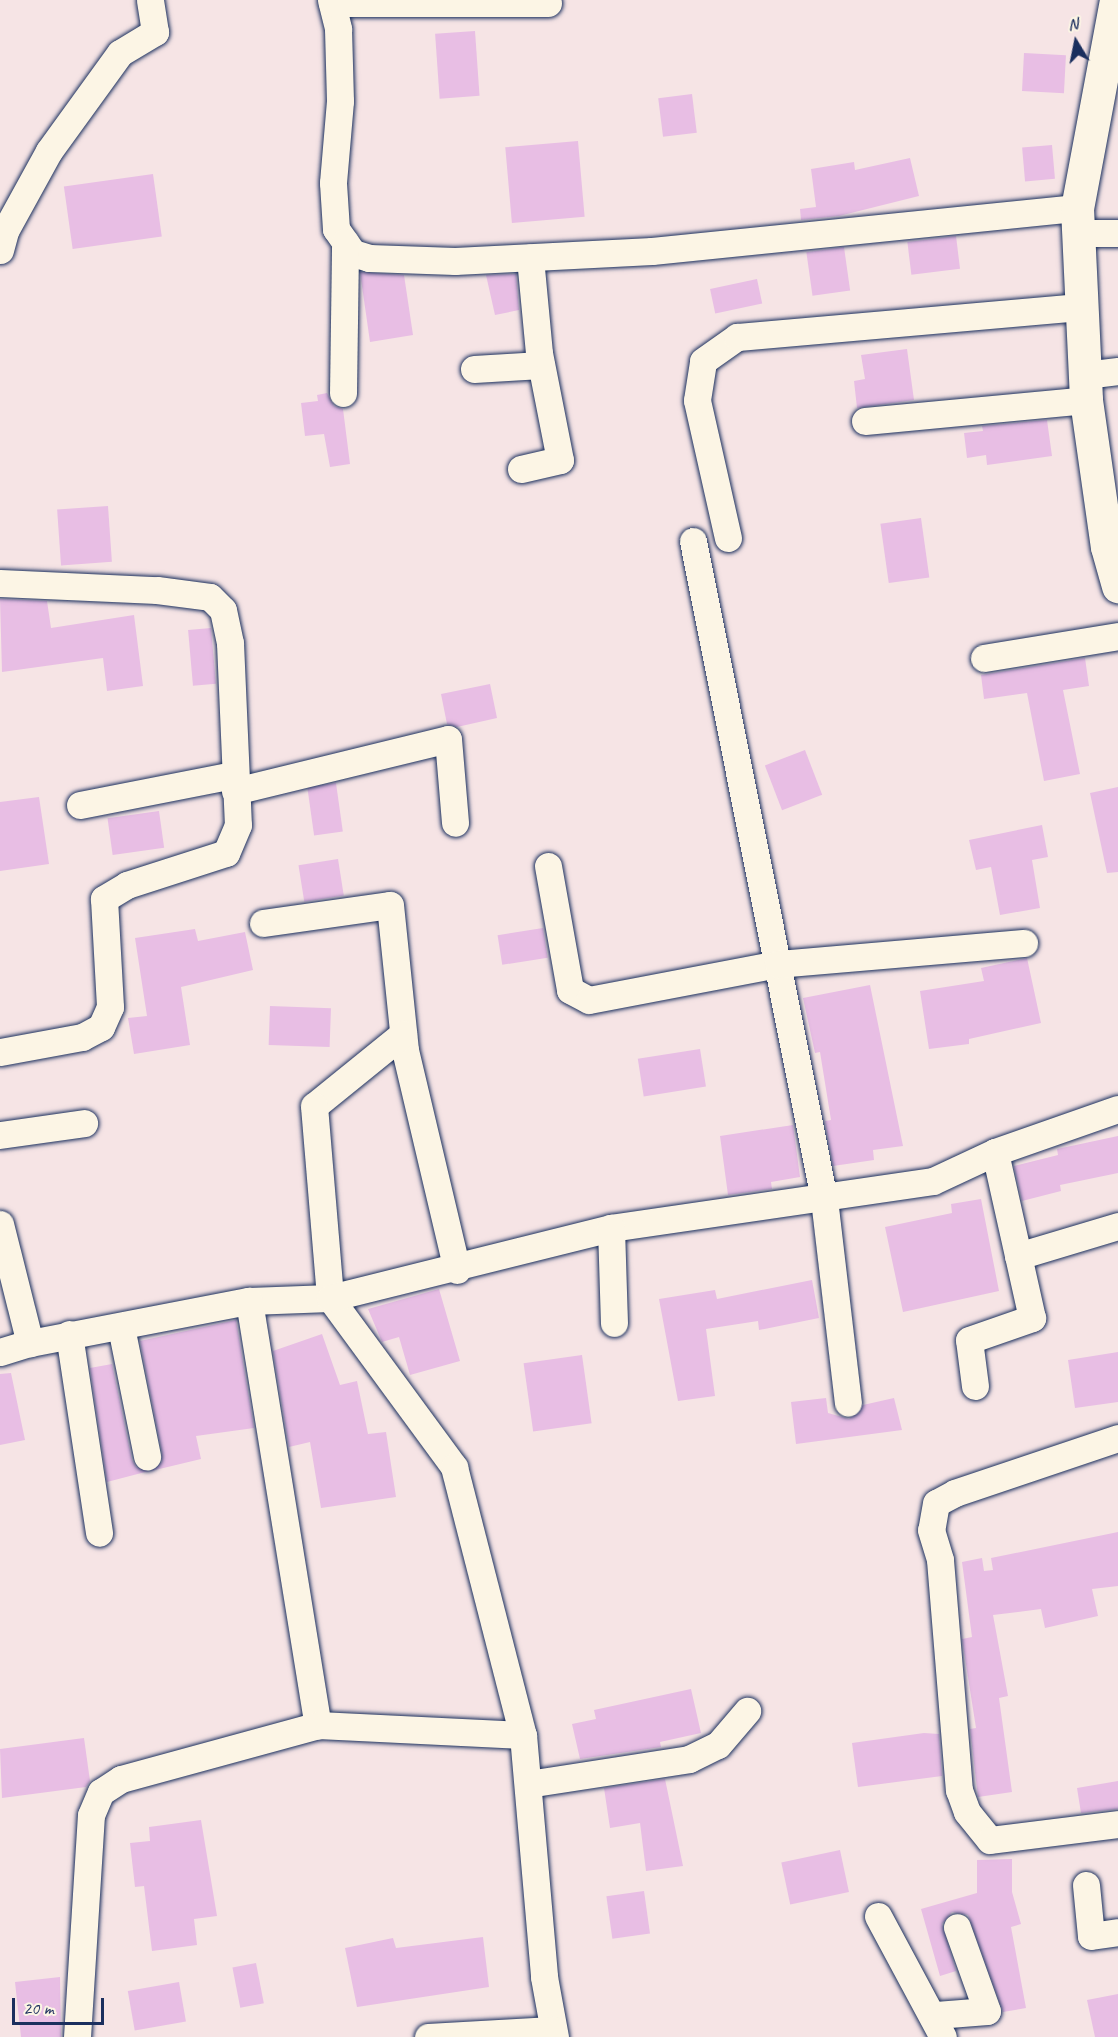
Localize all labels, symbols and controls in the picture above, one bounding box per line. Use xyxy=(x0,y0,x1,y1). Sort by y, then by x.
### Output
north arrow xyxy=(1046,12,1106,72)
text: N xyxy=(1066,14,1079,35)
scale bar xyxy=(15,1986,106,2024)
text: 20 m xyxy=(23,1997,54,2019)

